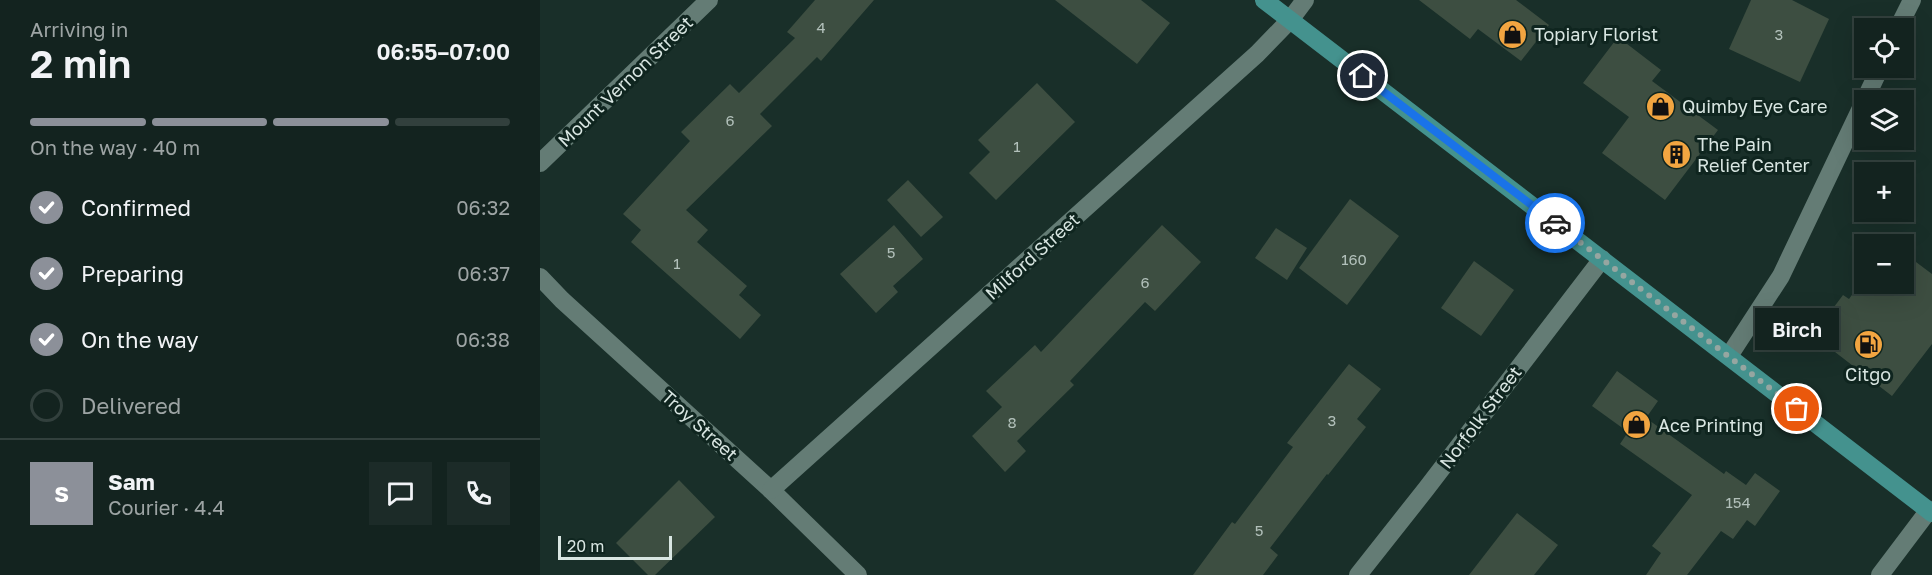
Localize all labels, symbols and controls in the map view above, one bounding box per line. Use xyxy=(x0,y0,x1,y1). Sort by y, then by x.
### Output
street label: Mount Vernon Street xyxy=(553,11,697,151)
text: Arriving in xyxy=(30,17,128,41)
house number: 4 xyxy=(816,18,826,36)
shop icon: Topiary Florist xyxy=(1497,18,1529,50)
map controls xyxy=(1854,18,1914,294)
button: locate xyxy=(1854,18,1914,78)
place label: Topiary Florist xyxy=(1534,23,1658,45)
house number: 3 xyxy=(1775,25,1783,43)
text: 06:55–07:00 xyxy=(377,38,510,65)
text: 2 min xyxy=(30,40,131,87)
pin xyxy=(1337,50,1388,101)
icon: home xyxy=(1346,59,1379,92)
shop icon: Quimby Eye Care xyxy=(1645,90,1677,122)
button: layers xyxy=(1854,90,1914,150)
place label: Quimby Eye Care xyxy=(1682,95,1827,117)
house number: 6 xyxy=(725,111,735,129)
place label: The Pain Relief Center xyxy=(1697,133,1810,176)
text: On the way · 40 m xyxy=(30,135,200,159)
house number: 1 xyxy=(1013,137,1021,155)
building icon: The Pain Relief Center xyxy=(1660,138,1692,170)
button: + xyxy=(1854,162,1914,222)
icon: check xyxy=(30,191,63,224)
courier xyxy=(1525,193,1585,253)
text: Confirmed xyxy=(81,194,191,221)
text: 06:32 xyxy=(456,195,510,219)
icon: car xyxy=(1539,207,1572,240)
street label: Milford Street xyxy=(981,208,1083,304)
button: − xyxy=(1854,234,1914,294)
house number: 5 xyxy=(887,243,895,261)
house number: 160 xyxy=(1341,250,1367,268)
house number: 1 xyxy=(673,254,681,272)
icon: check xyxy=(30,257,63,290)
text: Preparing xyxy=(81,260,184,287)
text: 06:37 xyxy=(457,261,510,285)
house number: 6 xyxy=(1140,273,1150,291)
callout: Birch xyxy=(1755,307,1839,349)
text: Birch xyxy=(1772,317,1822,341)
icon: check xyxy=(30,323,63,356)
text: On the way xyxy=(81,326,199,353)
text: 06:38 xyxy=(456,327,510,351)
fuel station icon: Citgo xyxy=(1852,329,1884,361)
street label: Norfolk Street xyxy=(1434,361,1526,473)
place label: Citgo xyxy=(1845,363,1891,385)
pin xyxy=(1771,383,1822,434)
street label: Troy Street xyxy=(657,385,743,465)
text: Delivered xyxy=(81,392,181,419)
icon: bag xyxy=(1780,392,1813,425)
shop icon: Ace Printing xyxy=(1621,409,1653,441)
house number: 3 xyxy=(1328,411,1336,429)
house number: 8 xyxy=(1007,413,1017,431)
place label: Ace Printing xyxy=(1658,414,1763,436)
button: chat xyxy=(369,462,432,525)
button: phone xyxy=(447,462,510,525)
text: Sam xyxy=(108,468,155,495)
text: S xyxy=(54,480,69,507)
house number: 154 xyxy=(1725,493,1751,511)
text: Courier · 4.4 xyxy=(108,495,225,519)
house number: 5 xyxy=(1255,521,1263,539)
scale bar xyxy=(558,533,672,560)
text: 20 m xyxy=(567,536,604,556)

